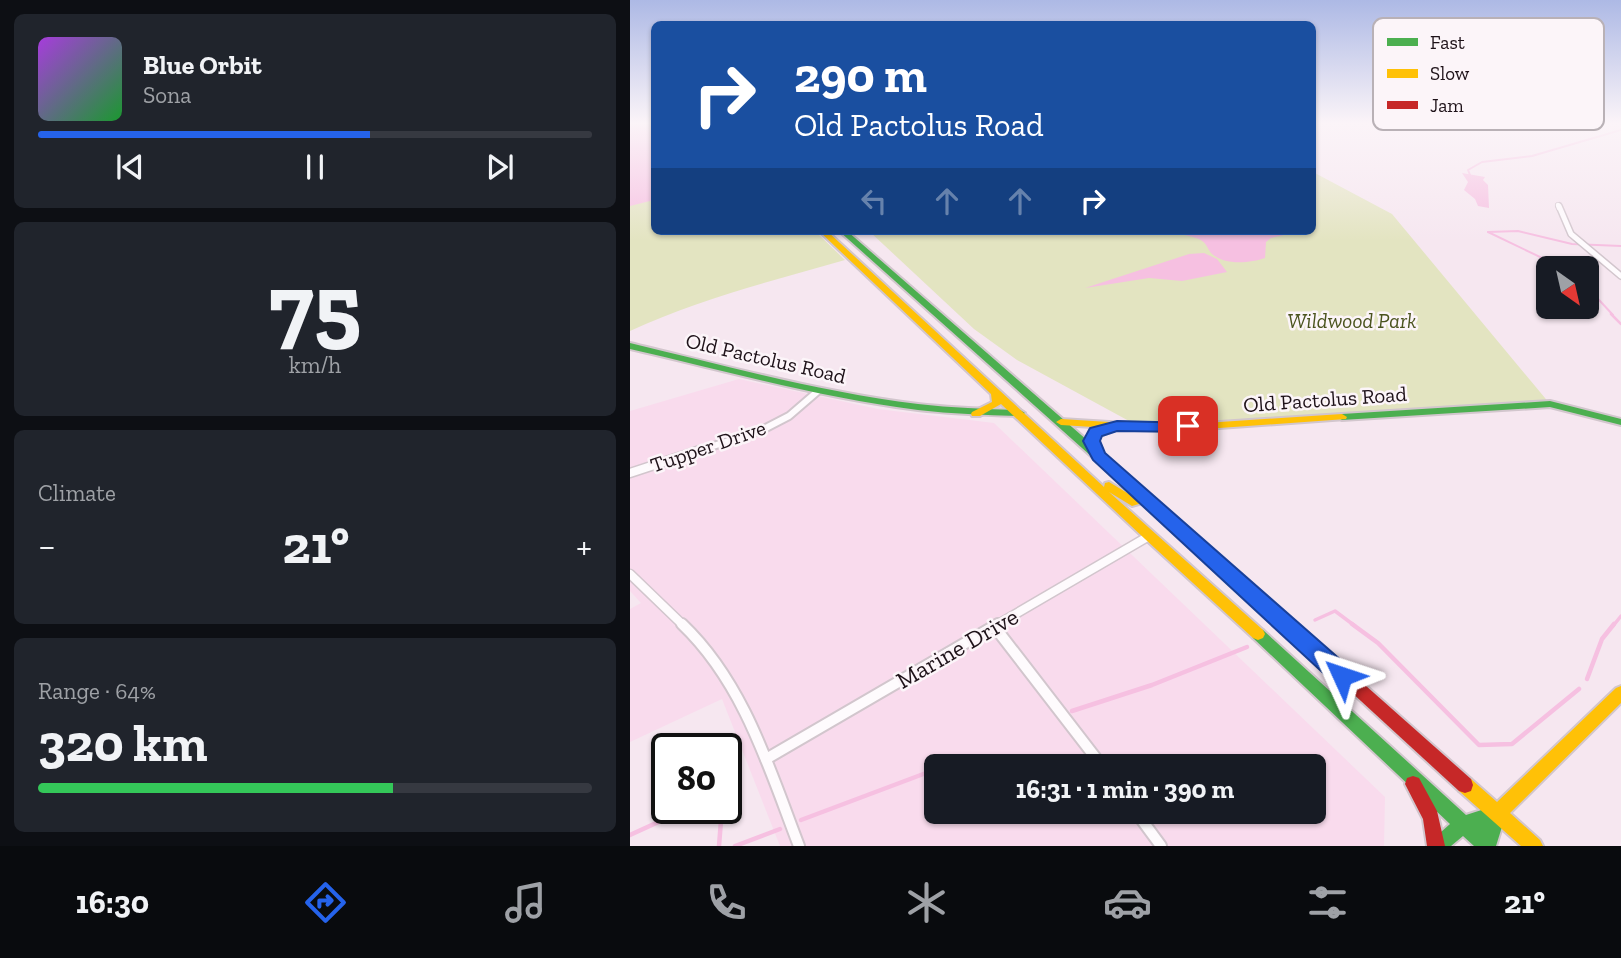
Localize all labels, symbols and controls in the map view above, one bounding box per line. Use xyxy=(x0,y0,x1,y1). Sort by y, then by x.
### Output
legend xyxy=(1373,18,1604,130)
text: Fast xyxy=(1430,31,1465,54)
text: 290 m xyxy=(794,46,927,105)
text: Blue Orbit xyxy=(143,49,262,81)
icon: right xyxy=(679,49,770,140)
text: Slow xyxy=(1430,62,1470,85)
text: Sona xyxy=(143,81,191,109)
text: Jam xyxy=(1430,94,1464,117)
text: Old Pactolus Road xyxy=(794,106,1044,144)
icon: previous xyxy=(111,148,149,186)
icon: pause xyxy=(296,148,334,186)
icon: next xyxy=(481,148,519,186)
icon: left xyxy=(855,182,893,220)
icon: ahead xyxy=(928,182,966,220)
icon: ahead xyxy=(1001,182,1039,220)
icon: right xyxy=(1074,182,1112,220)
text: 75 xyxy=(269,251,361,360)
north arrow xyxy=(1536,256,1600,318)
map controls xyxy=(1536,256,1599,319)
park label: Wildwood Park xyxy=(1288,308,1416,333)
street label: Old Pactolus Road xyxy=(683,327,849,389)
text: km/h xyxy=(289,351,341,379)
street label: Old Pactolus Road xyxy=(1242,381,1408,417)
pin xyxy=(1158,396,1218,456)
icon: arrive xyxy=(1169,407,1207,445)
street label: Tupper Drive xyxy=(647,415,769,477)
text: Climate xyxy=(38,479,116,507)
text: 21° xyxy=(282,514,349,576)
text: − xyxy=(38,523,56,569)
text: + xyxy=(576,523,592,569)
street label: Marine Drive xyxy=(891,601,1023,695)
position arrow xyxy=(1305,639,1379,713)
text: Range · 64% xyxy=(38,677,156,705)
text: 320 km xyxy=(38,712,208,774)
speed limit sign: 80 xyxy=(651,733,742,824)
text: 16:31 · 1 min · 390 m xyxy=(1016,773,1234,805)
icon: directions xyxy=(301,878,350,927)
icon: music xyxy=(501,878,550,927)
icon: phone xyxy=(702,878,751,927)
icon: climate xyxy=(902,878,951,927)
icon: car xyxy=(1103,878,1152,927)
icon: filters xyxy=(1303,878,1352,927)
text: 16:30 xyxy=(76,883,149,921)
text: 21° xyxy=(1504,883,1545,921)

